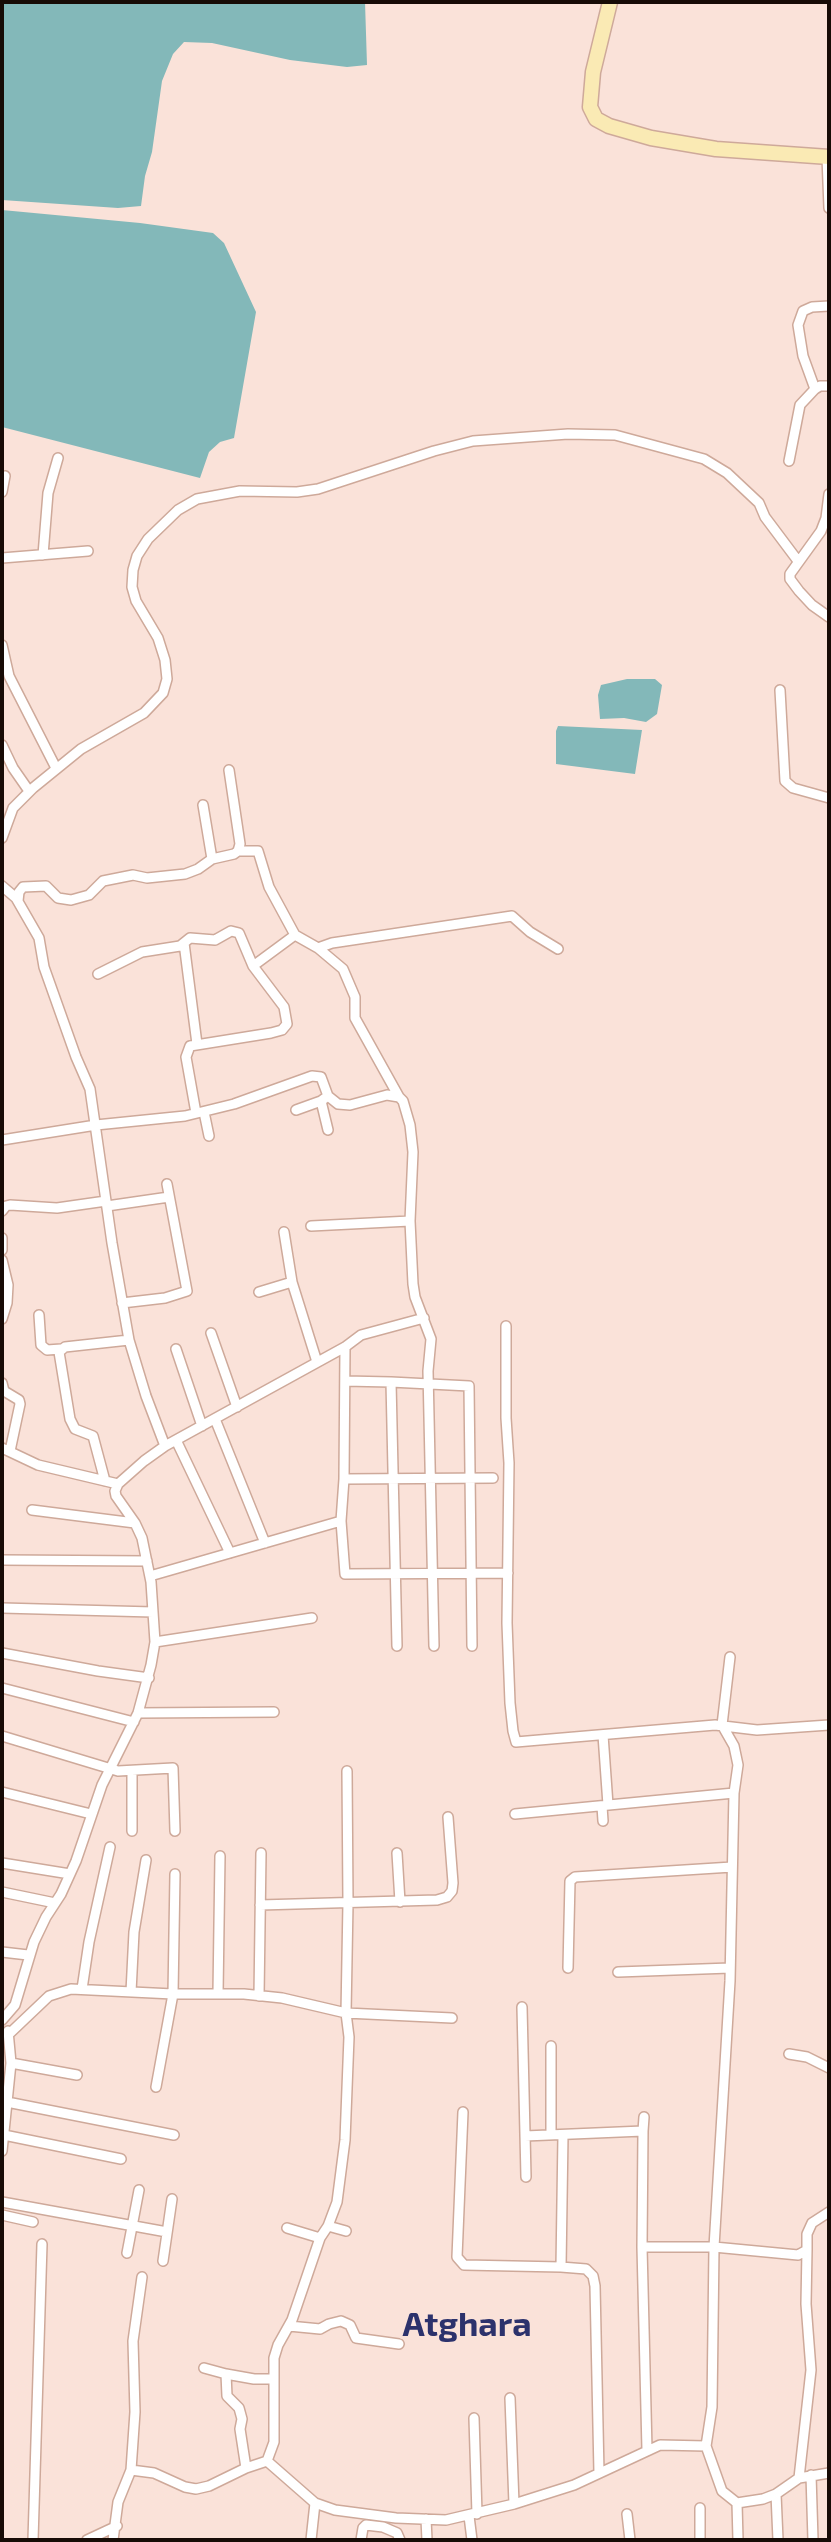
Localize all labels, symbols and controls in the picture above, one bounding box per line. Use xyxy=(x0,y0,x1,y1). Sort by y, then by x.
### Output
district label: Atghara xyxy=(402,2305,532,2345)

